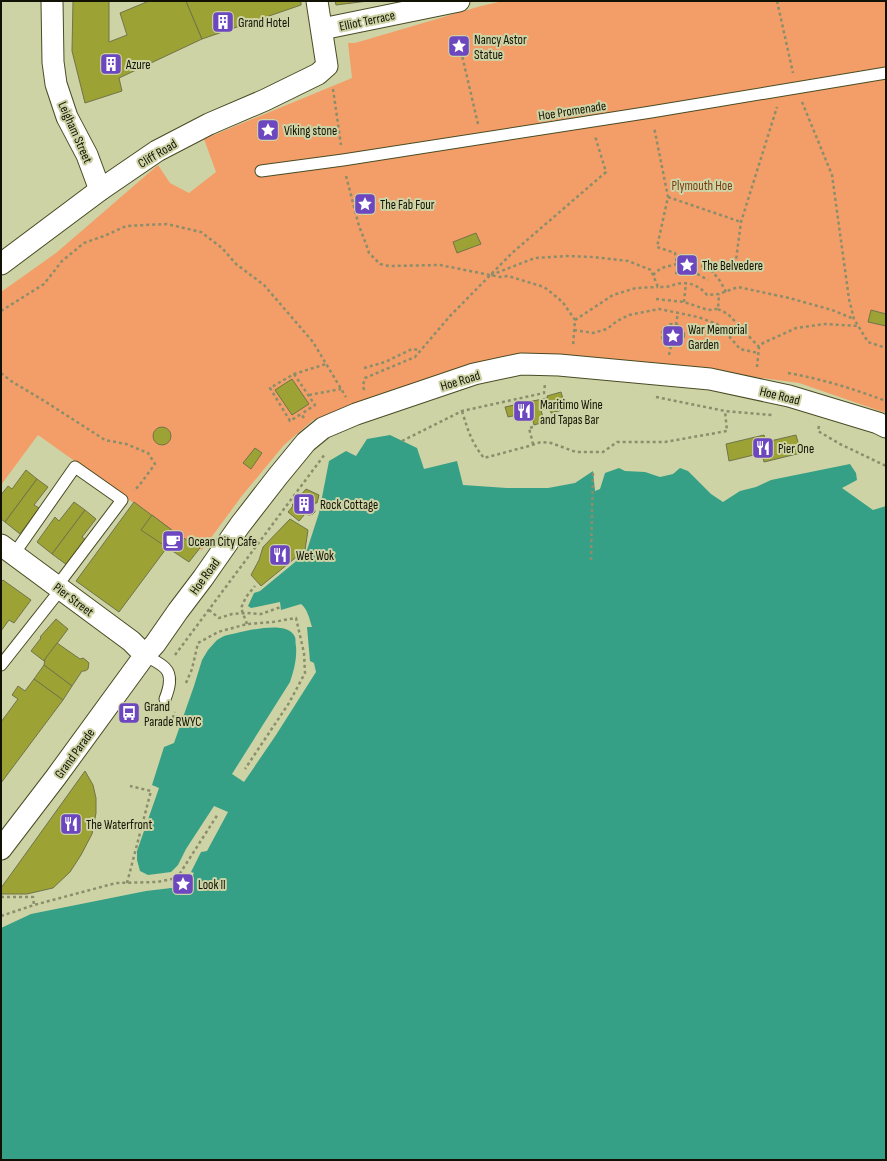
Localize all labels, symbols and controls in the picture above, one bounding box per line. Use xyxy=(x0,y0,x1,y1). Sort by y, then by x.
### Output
street label: Elliot Terrace xyxy=(338,7,397,35)
building icon: Grand Hotel xyxy=(210,9,236,35)
place label: Grand Hotel xyxy=(238,15,290,31)
place label: Nancy Astor Statue xyxy=(474,32,527,63)
place icon: Nancy Astor Statue xyxy=(446,33,472,59)
building icon: Azure xyxy=(98,51,124,77)
place label: Azure xyxy=(125,57,151,73)
street label: Hoe Promenade xyxy=(537,98,607,124)
street label: Leigham Street xyxy=(54,99,96,166)
place icon: Viking stone xyxy=(255,117,281,143)
place label: Viking stone xyxy=(284,123,337,139)
street label: Cliff Road xyxy=(135,136,180,172)
park label: Plymouth Hoe xyxy=(672,178,732,194)
place icon: The Fab Four xyxy=(352,191,378,217)
place label: The Fab Four xyxy=(380,197,435,213)
place icon: The Belvedere xyxy=(674,252,700,278)
place label: The Belvedere xyxy=(702,258,763,274)
place label: War Memorial Garden xyxy=(688,322,747,353)
place icon: War Memorial Garden xyxy=(660,323,686,349)
street label: Hoe Road xyxy=(438,367,482,395)
street label: Hoe Road xyxy=(758,383,802,409)
place label: Maritimo Wine and Tapas Bar xyxy=(540,397,603,428)
restaurant icon: Maritimo Wine and Tapas Bar xyxy=(511,398,537,424)
restaurant icon: Pier One xyxy=(750,435,776,461)
place label: Pier One xyxy=(778,441,814,457)
building icon: Rock Cottage xyxy=(291,491,317,517)
place label: Rock Cottage xyxy=(320,497,378,513)
cafe icon: Ocean City Cafe xyxy=(160,528,186,554)
place label: Ocean City Cafe xyxy=(188,534,257,550)
restaurant icon: Wet Wok xyxy=(267,542,293,568)
place label: Wet Wok xyxy=(296,548,334,564)
street label: Hoe Road xyxy=(186,555,223,598)
street label: Pier Street xyxy=(50,579,97,620)
place label: Grand Parade RWYC xyxy=(144,699,201,730)
bus stop icon: Grand Parade RWYC xyxy=(116,700,142,726)
street label: Grand Parade xyxy=(51,726,98,782)
restaurant icon: The Waterfront xyxy=(58,811,84,837)
place label: The Waterfront xyxy=(86,817,152,833)
place icon: Look II xyxy=(170,871,196,897)
place label: Look II xyxy=(198,877,226,893)

